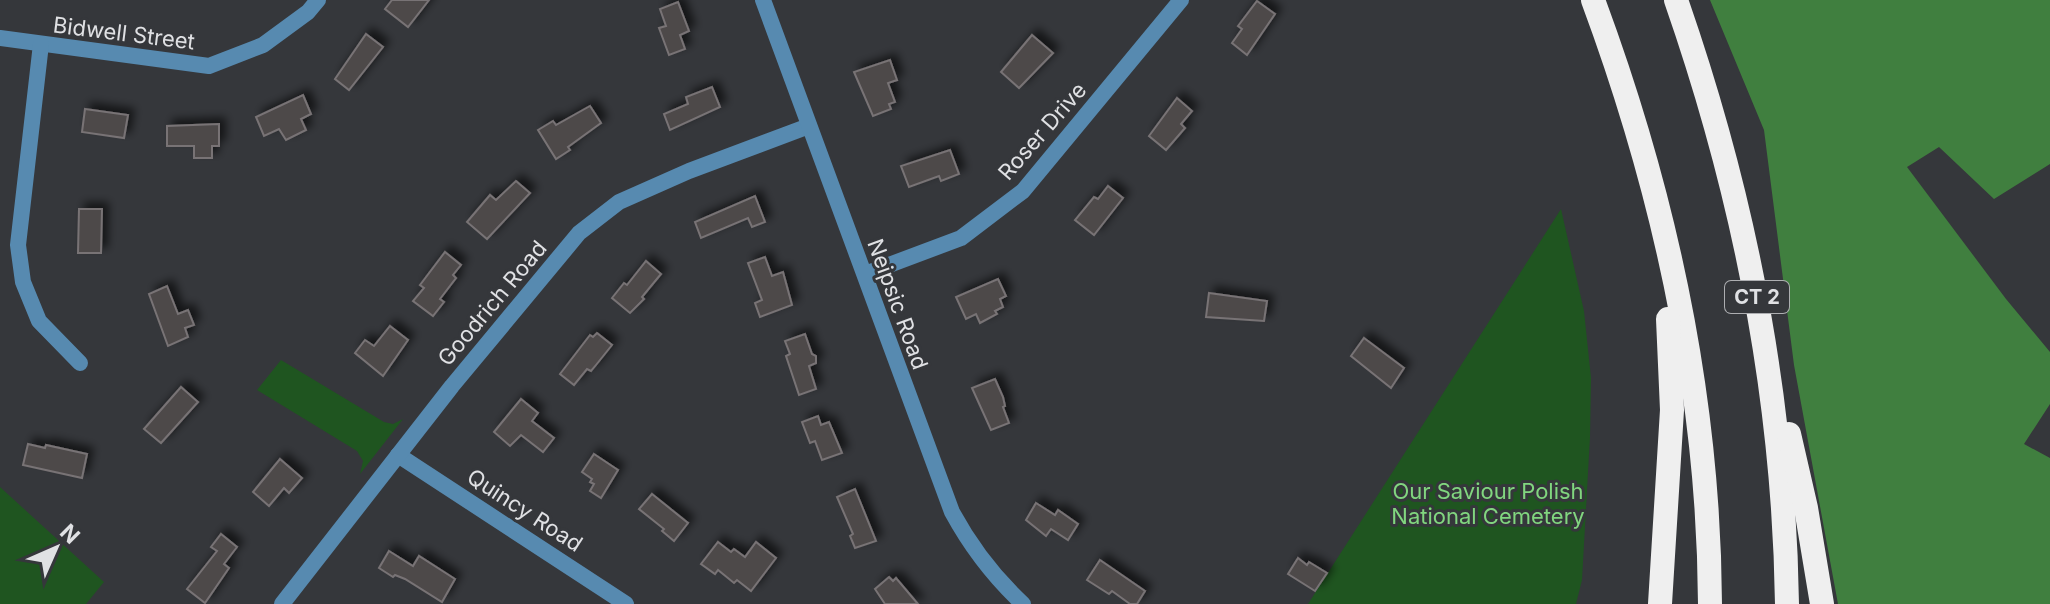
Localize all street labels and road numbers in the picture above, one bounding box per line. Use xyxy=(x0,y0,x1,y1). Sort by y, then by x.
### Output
street label: Bidwell Street xyxy=(52,11,196,55)
street label: Roser Drive xyxy=(993,77,1091,185)
street label: Goodrich Road xyxy=(432,235,552,371)
street label: Neipsic Road xyxy=(862,235,934,373)
road number: CT 2 xyxy=(1725,281,1789,313)
street label: Quincy Road xyxy=(463,463,587,557)

